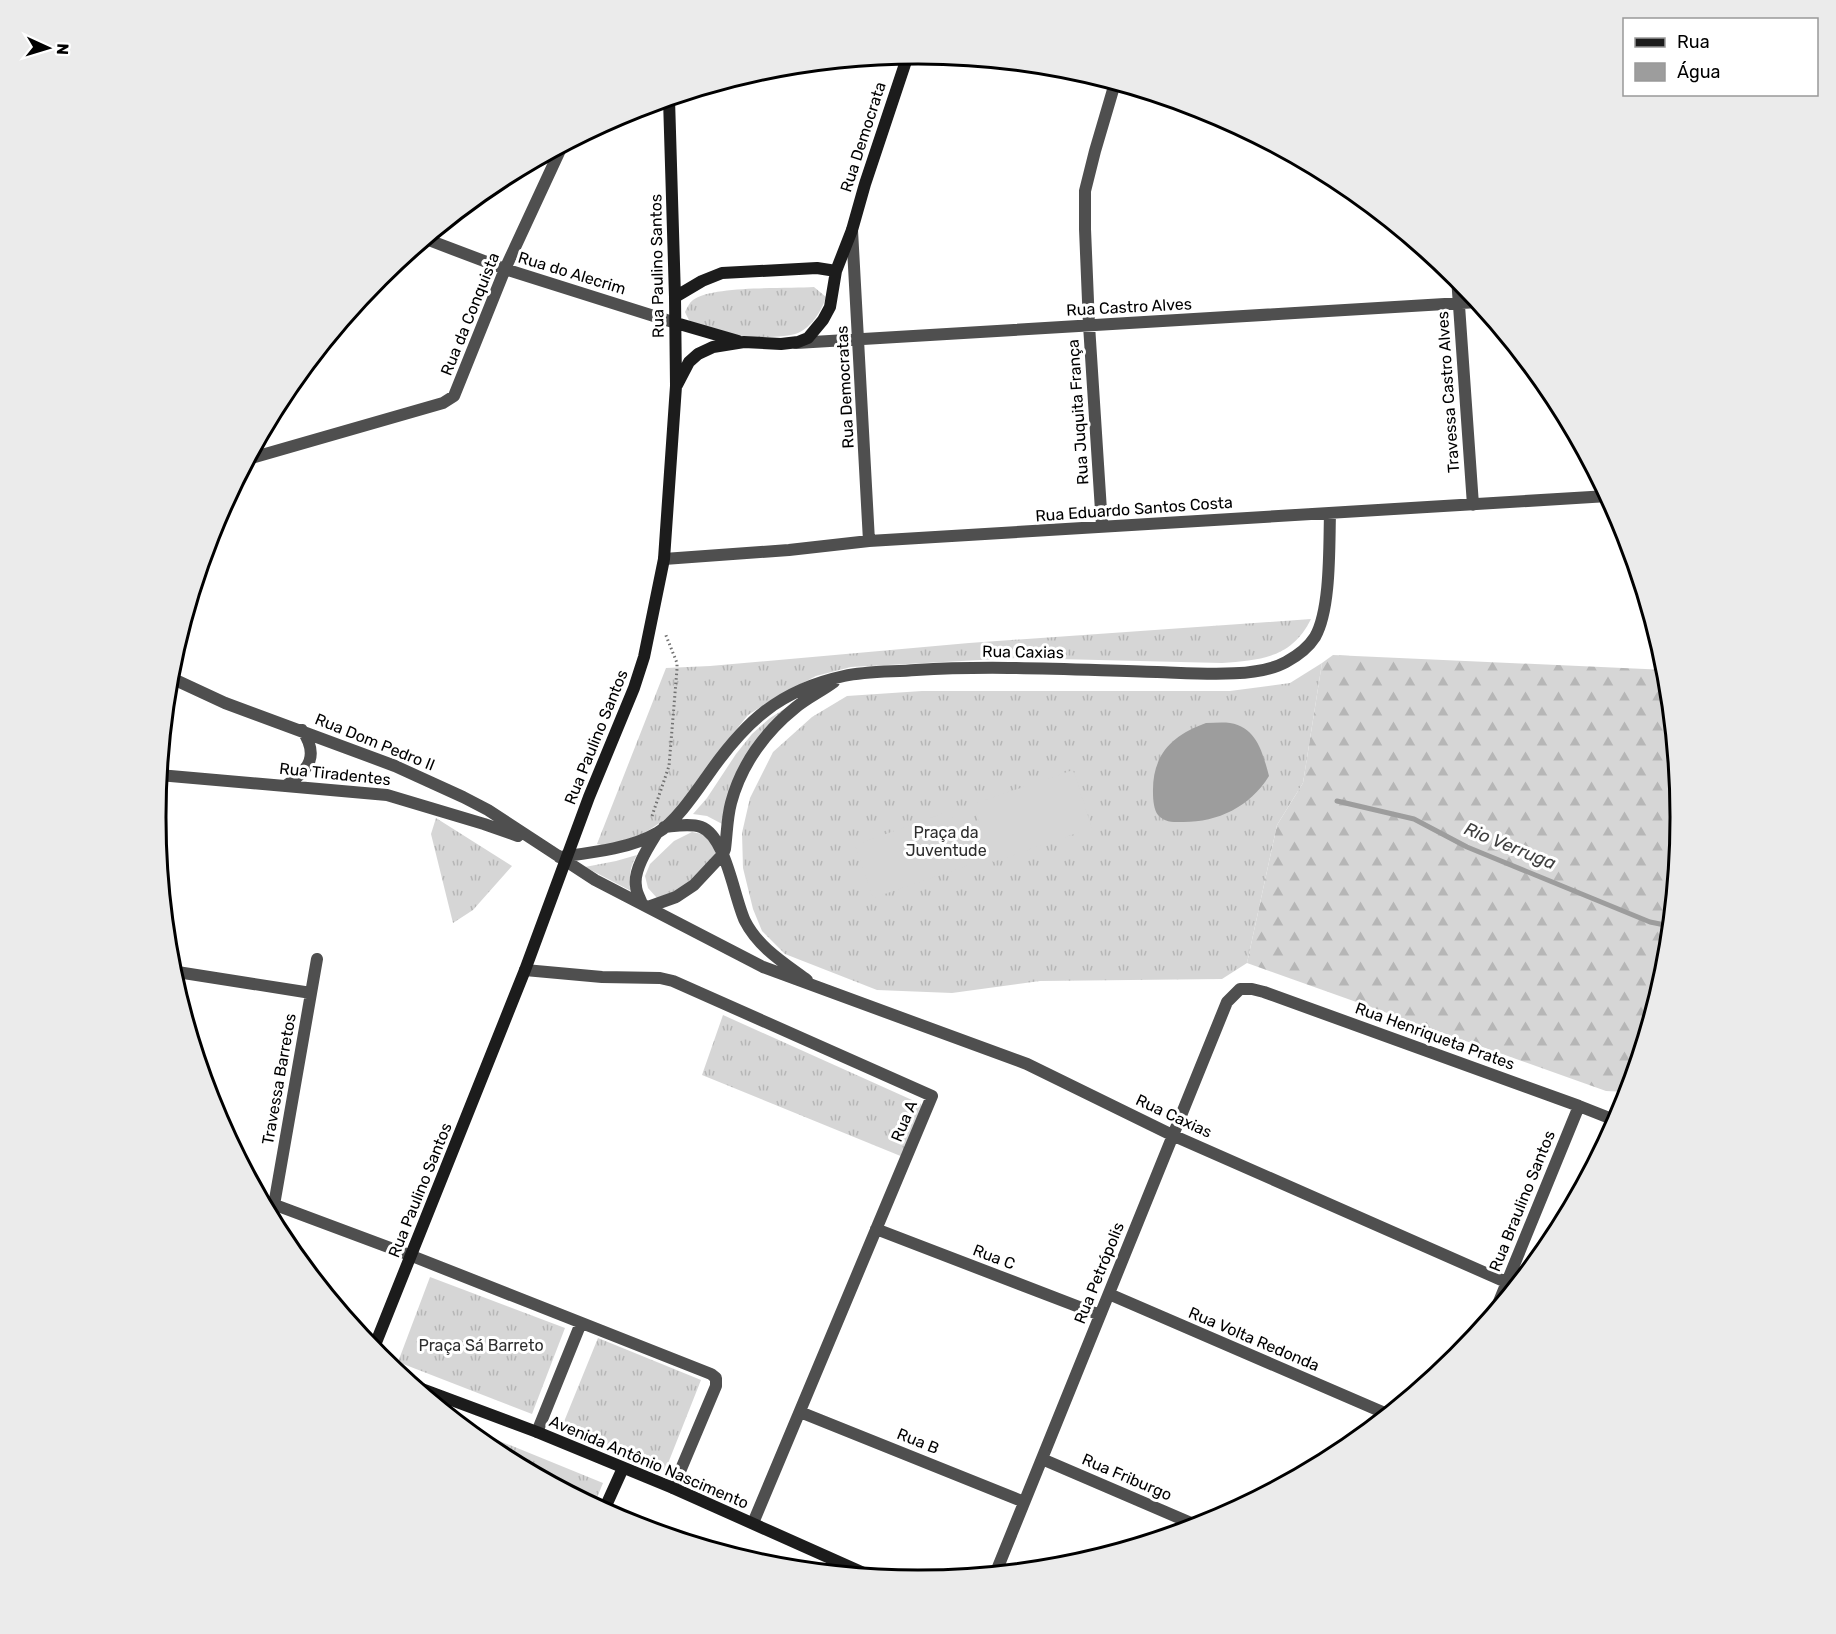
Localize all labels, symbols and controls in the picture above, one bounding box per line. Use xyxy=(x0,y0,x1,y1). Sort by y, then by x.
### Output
north arrow xyxy=(18,18,78,78)
legend xyxy=(1623,18,1818,96)
text: Rua xyxy=(1677,31,1710,53)
text: N xyxy=(53,43,72,55)
text: Água xyxy=(1677,61,1720,83)
street label: Rua Democrata xyxy=(836,79,890,195)
street label: Rua Paulino Santos xyxy=(646,194,668,338)
street label: Rua do Alecrim xyxy=(516,248,628,298)
street label: Rua da Conquista xyxy=(437,250,503,378)
street label: Rua Castro Alves xyxy=(1066,294,1192,320)
street label: Travessa Castro Alves xyxy=(1433,311,1463,473)
street label: Rua Democratas xyxy=(832,325,858,449)
street label: Rua Juquita França xyxy=(1063,339,1093,485)
street label: Rua Eduardo Santos Costa xyxy=(1035,493,1233,525)
street label: Rua Caxias xyxy=(982,642,1064,662)
street label: Rua Paulino Santos xyxy=(560,667,632,807)
street label: Rua Dom Pedro II xyxy=(312,709,438,775)
street label: Rua Tiradentes xyxy=(278,759,392,789)
water label: Rio Verruga xyxy=(1461,818,1560,875)
park label: Praça da Juventude xyxy=(905,823,987,860)
street label: Rua Henriqueta Prates xyxy=(1353,998,1517,1074)
street label: Travessa Barretos xyxy=(258,1012,300,1146)
street label: Rua Caxias xyxy=(1133,1090,1215,1142)
street label: Rua A xyxy=(887,1097,921,1145)
street label: Rua Paulino Santos xyxy=(384,1120,456,1260)
street label: Rua Braulino Santos xyxy=(1485,1128,1559,1274)
street label: Rua Petrópolis xyxy=(1070,1219,1128,1327)
street label: Rua C xyxy=(970,1240,1018,1274)
street label: Rua Volta Redonda xyxy=(1186,1303,1322,1375)
park label: Praça Sá Barreto xyxy=(418,1336,544,1355)
street label: Avenida Antônio Nascimento xyxy=(547,1411,751,1513)
street label: Rua B xyxy=(894,1424,942,1458)
street label: Rua Friburgo xyxy=(1079,1450,1175,1504)

